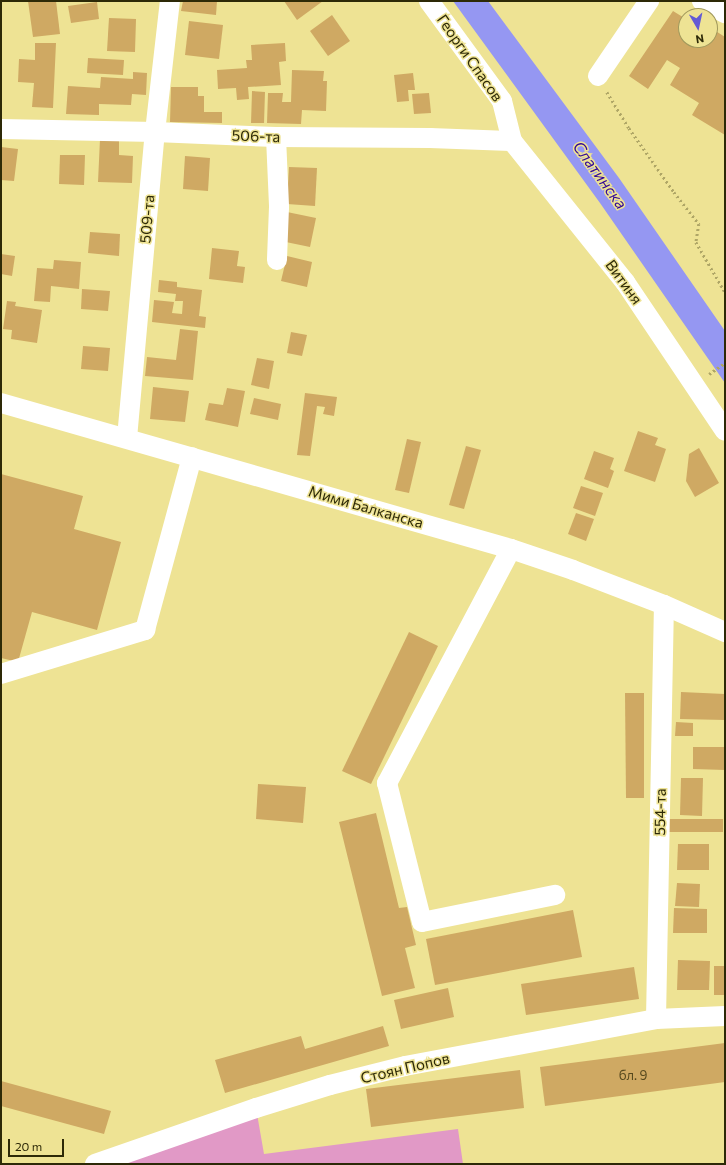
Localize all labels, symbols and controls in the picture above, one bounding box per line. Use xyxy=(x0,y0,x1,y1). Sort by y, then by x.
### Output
north arrow xyxy=(678,8,718,48)
street label: Георги Спасов xyxy=(433,11,507,105)
text: N xyxy=(695,32,705,46)
street label: 506-та xyxy=(231,126,281,146)
water label: Слатинска xyxy=(569,137,631,213)
street label: 509-та xyxy=(136,194,158,244)
street label: Витиня xyxy=(602,256,646,308)
street label: Мими Балканска xyxy=(307,482,425,532)
street label: 554-та xyxy=(651,788,669,836)
street label: Стоян Попов xyxy=(359,1049,451,1087)
house number: бл. 9 xyxy=(619,1067,647,1083)
scale bar xyxy=(10,1131,66,1157)
text: 20 m xyxy=(15,1139,42,1153)

